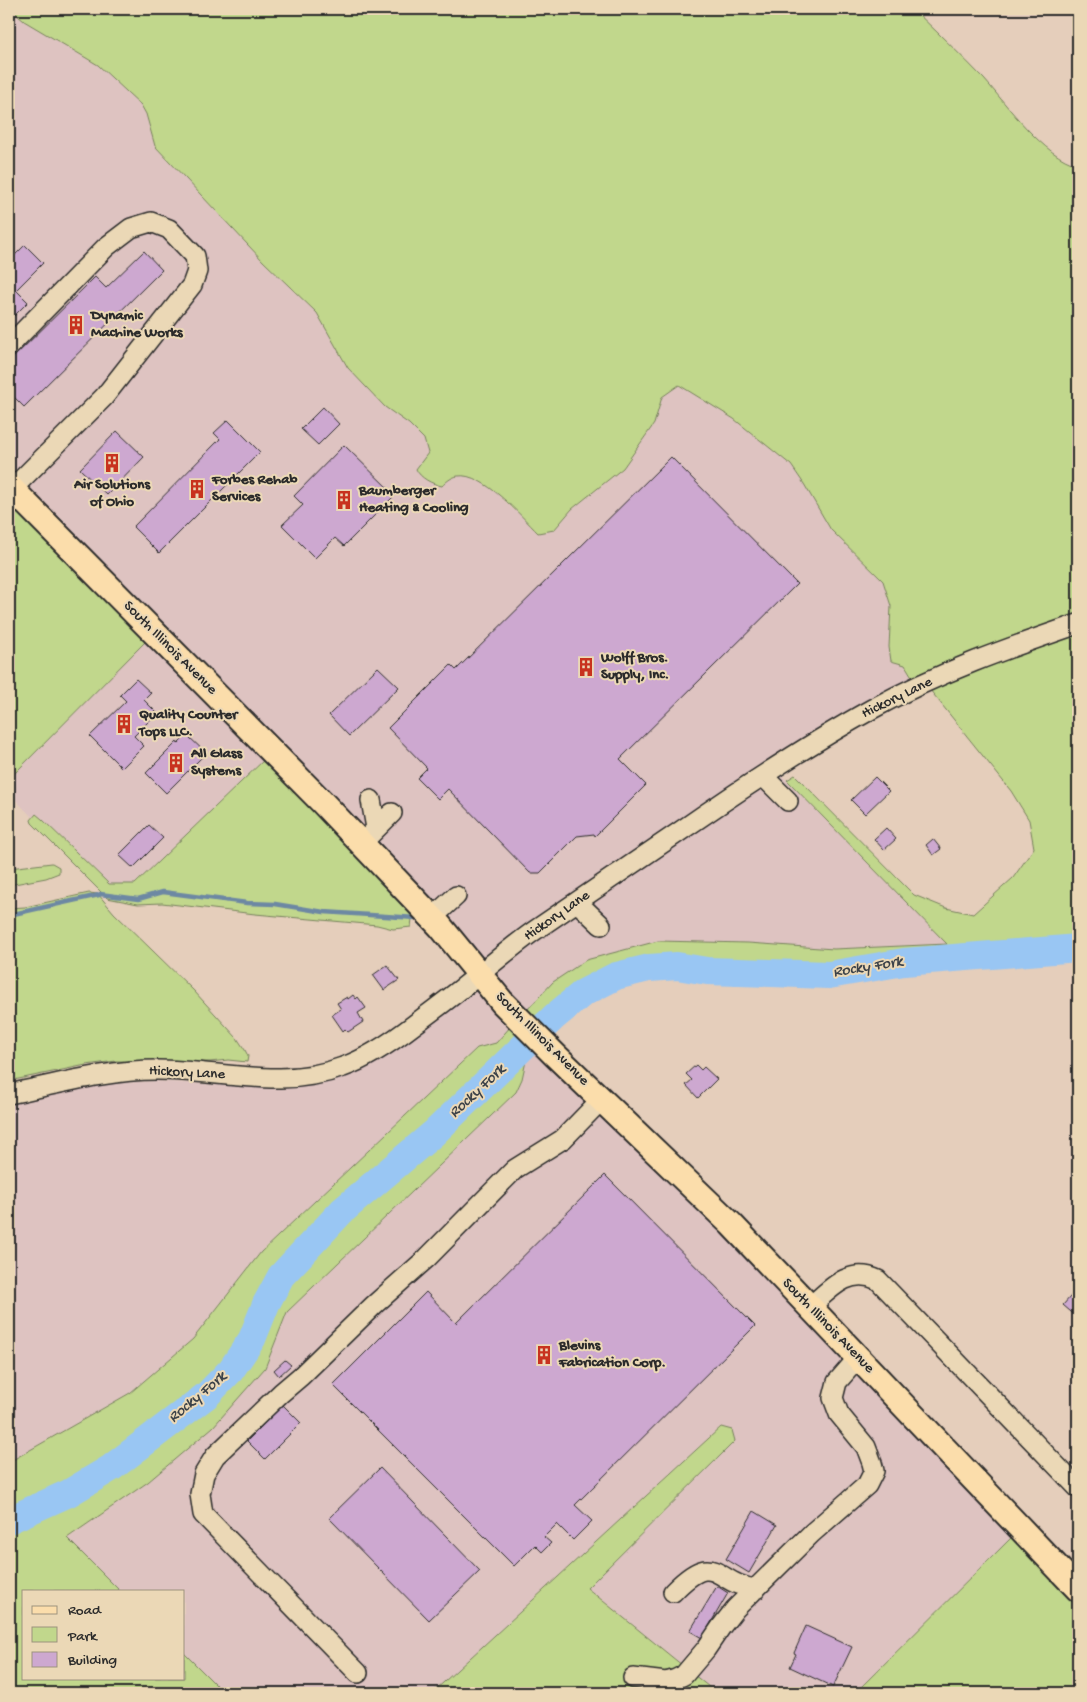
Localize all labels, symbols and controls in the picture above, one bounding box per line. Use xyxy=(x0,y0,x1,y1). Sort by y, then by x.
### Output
place label: Dynamic Machine Works xyxy=(89,307,184,342)
building icon: Dynamic Machine Works xyxy=(65,314,87,336)
building icon: Air Solutions of Ohio xyxy=(101,452,123,474)
place label: Forbes Rehab Services xyxy=(211,471,297,506)
place label: Air Solutions of Ohio xyxy=(73,476,151,511)
building icon: Forbes Rehab Services xyxy=(186,478,208,500)
place label: Baumberger Heating & Cooling xyxy=(358,482,469,517)
building icon: Baumberger Heating & Cooling xyxy=(333,489,355,511)
street label: South Illinois Avenue xyxy=(119,597,221,699)
place label: Wolff Bros. Supply, Inc. xyxy=(600,649,669,684)
building icon: Wolff Bros. Supply, Inc. xyxy=(575,656,597,678)
street label: Hickory Lane xyxy=(859,673,935,723)
place label: Quality Counter Tops LLC. xyxy=(138,706,239,741)
building icon: Quality Counter Tops LLC. xyxy=(113,713,135,735)
place label: All Glass Systems xyxy=(190,745,244,780)
building icon: All Glass Systems xyxy=(165,752,187,774)
street label: Hickory Lane xyxy=(521,887,594,945)
water label: Rocky Fork xyxy=(832,953,906,983)
street label: South Illinois Avenue xyxy=(491,988,593,1090)
water label: Rocky Fork xyxy=(446,1060,512,1123)
street label: Hickory Lane xyxy=(148,1062,226,1084)
street label: South Illinois Avenue xyxy=(778,1275,878,1378)
place label: Blevins Fabrication Corp. xyxy=(558,1337,666,1372)
building icon: Blevins Fabrication Corp. xyxy=(533,1344,555,1366)
water label: Rocky Fork xyxy=(165,1367,232,1428)
legend xyxy=(22,1590,185,1680)
text: Road xyxy=(68,1602,102,1620)
text: Park xyxy=(67,1628,98,1646)
text: Building xyxy=(67,1652,117,1670)

